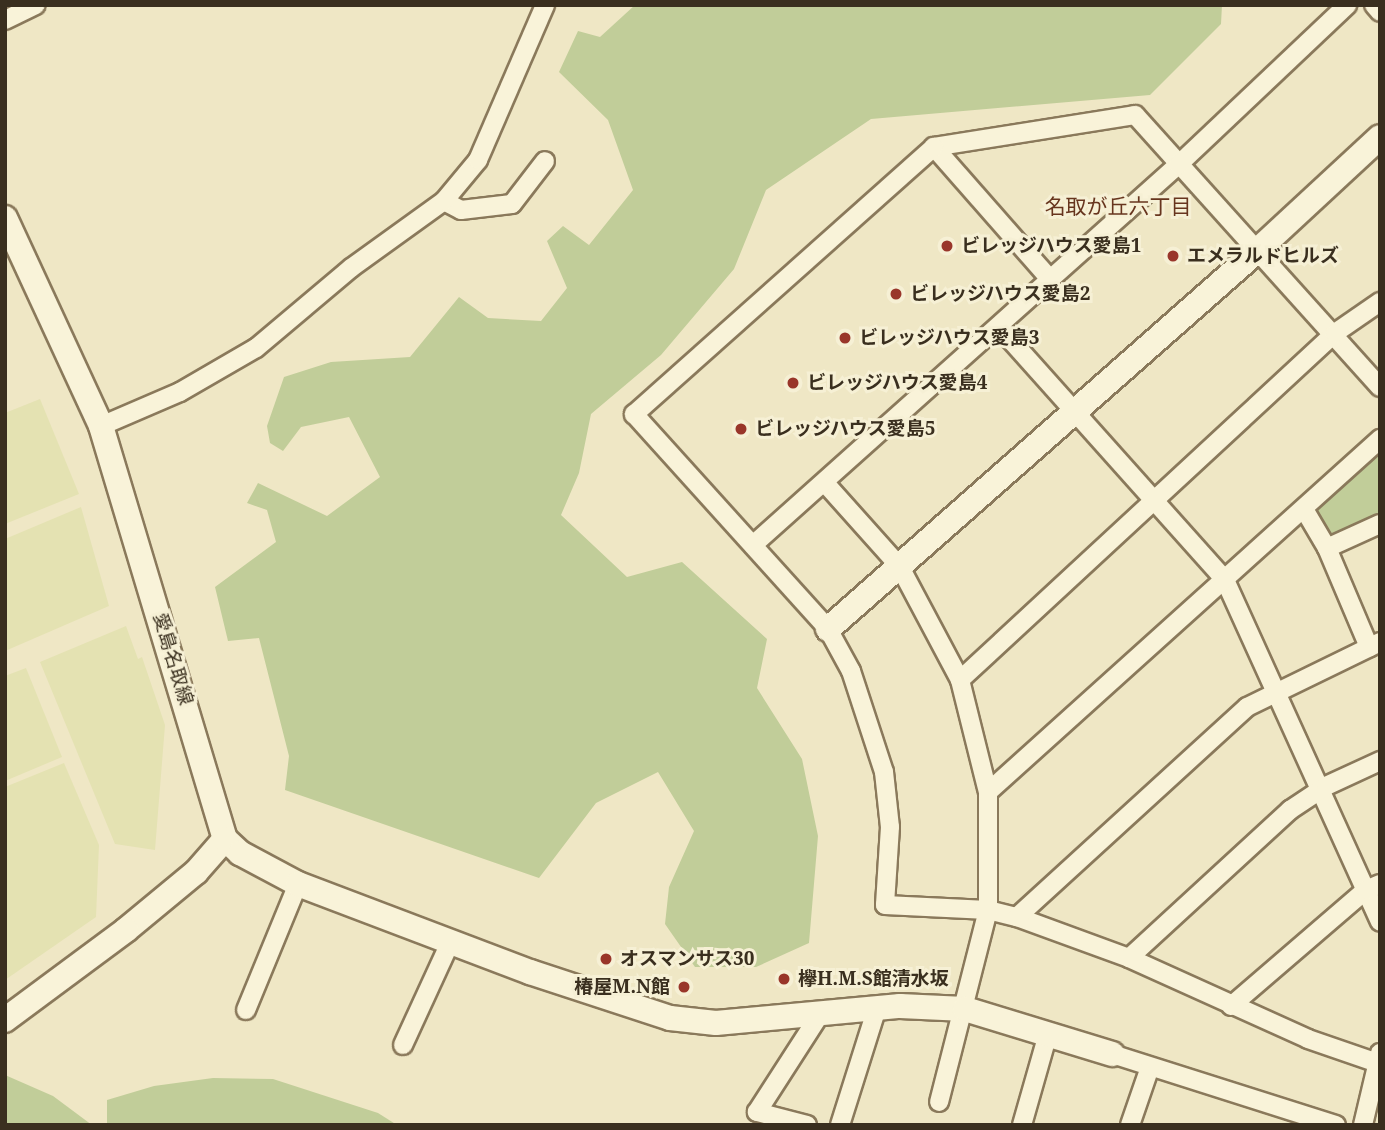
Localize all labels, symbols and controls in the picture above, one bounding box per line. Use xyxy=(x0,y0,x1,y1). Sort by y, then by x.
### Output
district label: 名取が丘六丁目 xyxy=(1045,193,1191,219)
place label: ビレッジハウス愛島1 xyxy=(961,235,1143,257)
marker: ビレッジハウス愛島1 xyxy=(939,238,955,254)
place label: エメラルドヒルズ xyxy=(1187,245,1339,267)
marker: エメラルドヒルズ xyxy=(1165,248,1181,264)
place label: ビレッジハウス愛島2 xyxy=(910,283,1092,305)
marker: ビレッジハウス愛島2 xyxy=(888,286,904,302)
place label: ビレッジハウス愛島3 xyxy=(859,327,1041,349)
marker: ビレッジハウス愛島3 xyxy=(837,330,853,346)
place label: ビレッジハウス愛島4 xyxy=(807,372,989,394)
marker: ビレッジハウス愛島4 xyxy=(785,375,801,391)
place label: ビレッジハウス愛島5 xyxy=(755,418,937,440)
marker: ビレッジハウス愛島5 xyxy=(733,421,749,437)
street label: 愛島名取線 xyxy=(148,610,198,708)
place label: オスマンサス30 xyxy=(620,948,755,970)
marker: オスマンサス30 xyxy=(598,951,614,967)
place label: 欅H.M.S館清水坂 xyxy=(798,968,949,990)
marker: 欅H.M.S館清水坂 xyxy=(776,971,792,987)
place label: 椿屋M.N館 xyxy=(574,976,670,998)
marker: 椿屋M.N館 xyxy=(676,979,692,995)

